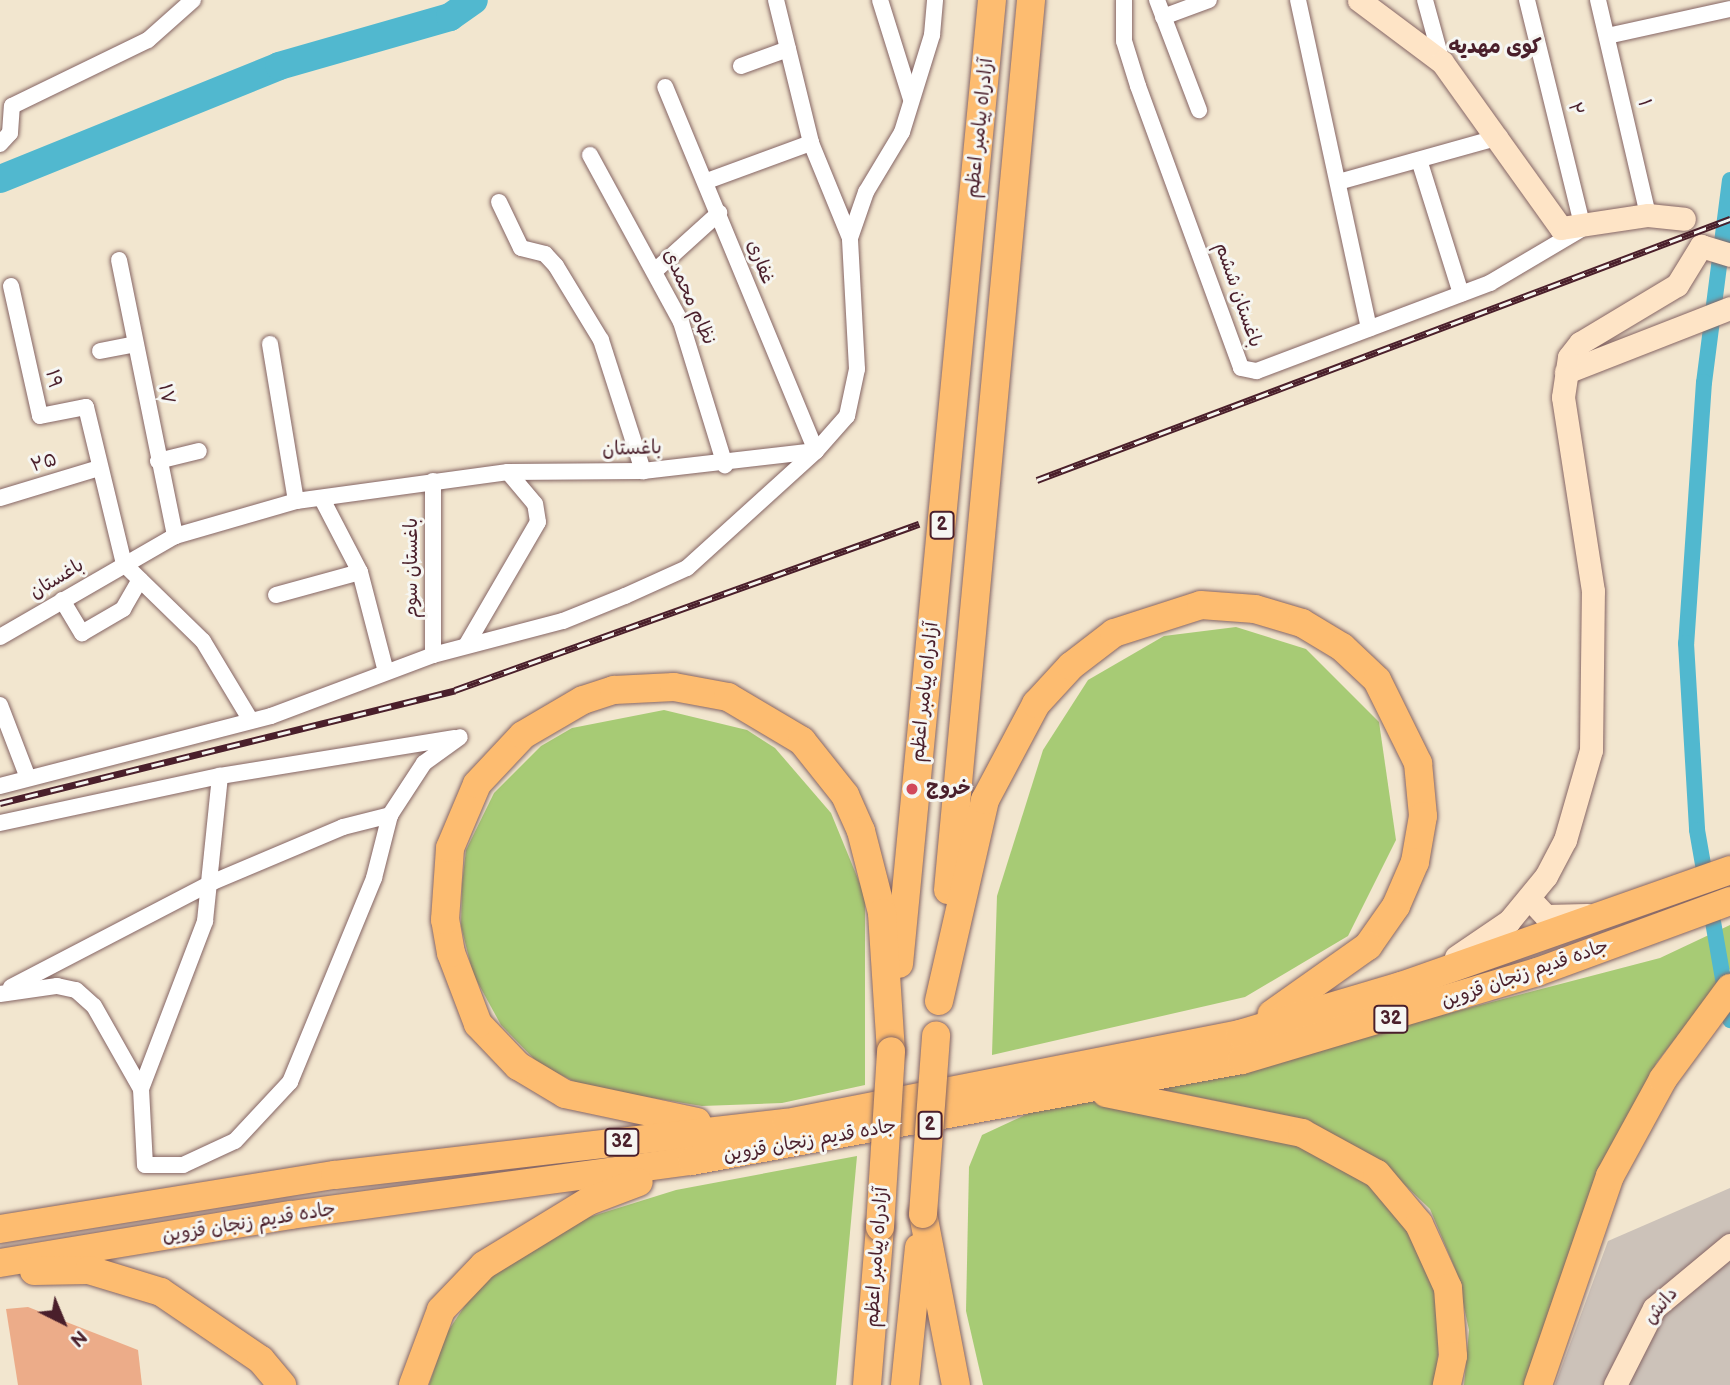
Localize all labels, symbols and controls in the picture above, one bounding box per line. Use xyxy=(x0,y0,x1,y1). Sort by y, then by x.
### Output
district label: کوی مهدیه xyxy=(1448,34,1542,60)
street label: آزادراه پیامبر اعظم xyxy=(961,57,999,199)
street label: ۱ xyxy=(1632,97,1656,109)
street label: ۲ xyxy=(1562,100,1588,118)
street label: غفاری xyxy=(741,237,779,287)
street label: باغستان ششم xyxy=(1209,240,1267,350)
street label: نظام محمدی xyxy=(658,246,720,348)
street label: ۱۹ xyxy=(40,367,66,391)
street label: ۱۷ xyxy=(153,382,179,406)
street label: باغستان xyxy=(602,437,662,461)
street label: ۲۵ xyxy=(28,448,60,478)
road number: 2 xyxy=(928,510,956,540)
street label: باغستان سوم xyxy=(401,518,423,618)
street label: باغستان xyxy=(26,554,88,604)
street label: آزادراه پیامبر اعظم xyxy=(906,621,944,763)
place label: خروج xyxy=(926,778,971,800)
marker: خروج xyxy=(904,781,920,797)
street label: جاده قدیم زنجان قزوین xyxy=(1438,935,1612,1013)
road number: 32 xyxy=(1372,1004,1410,1034)
road number: 2 xyxy=(916,1110,944,1140)
street label: جاده قدیم زنجان قزوین xyxy=(722,1115,898,1167)
road number: 32 xyxy=(603,1128,641,1156)
street label: آزادراه پیامبر اعظم xyxy=(861,1186,893,1328)
street label: جاده قدیم زنجان قزوین xyxy=(161,1198,337,1248)
street label: دانش xyxy=(1639,1283,1683,1329)
north arrow xyxy=(28,1287,98,1357)
text: N xyxy=(65,1324,91,1351)

